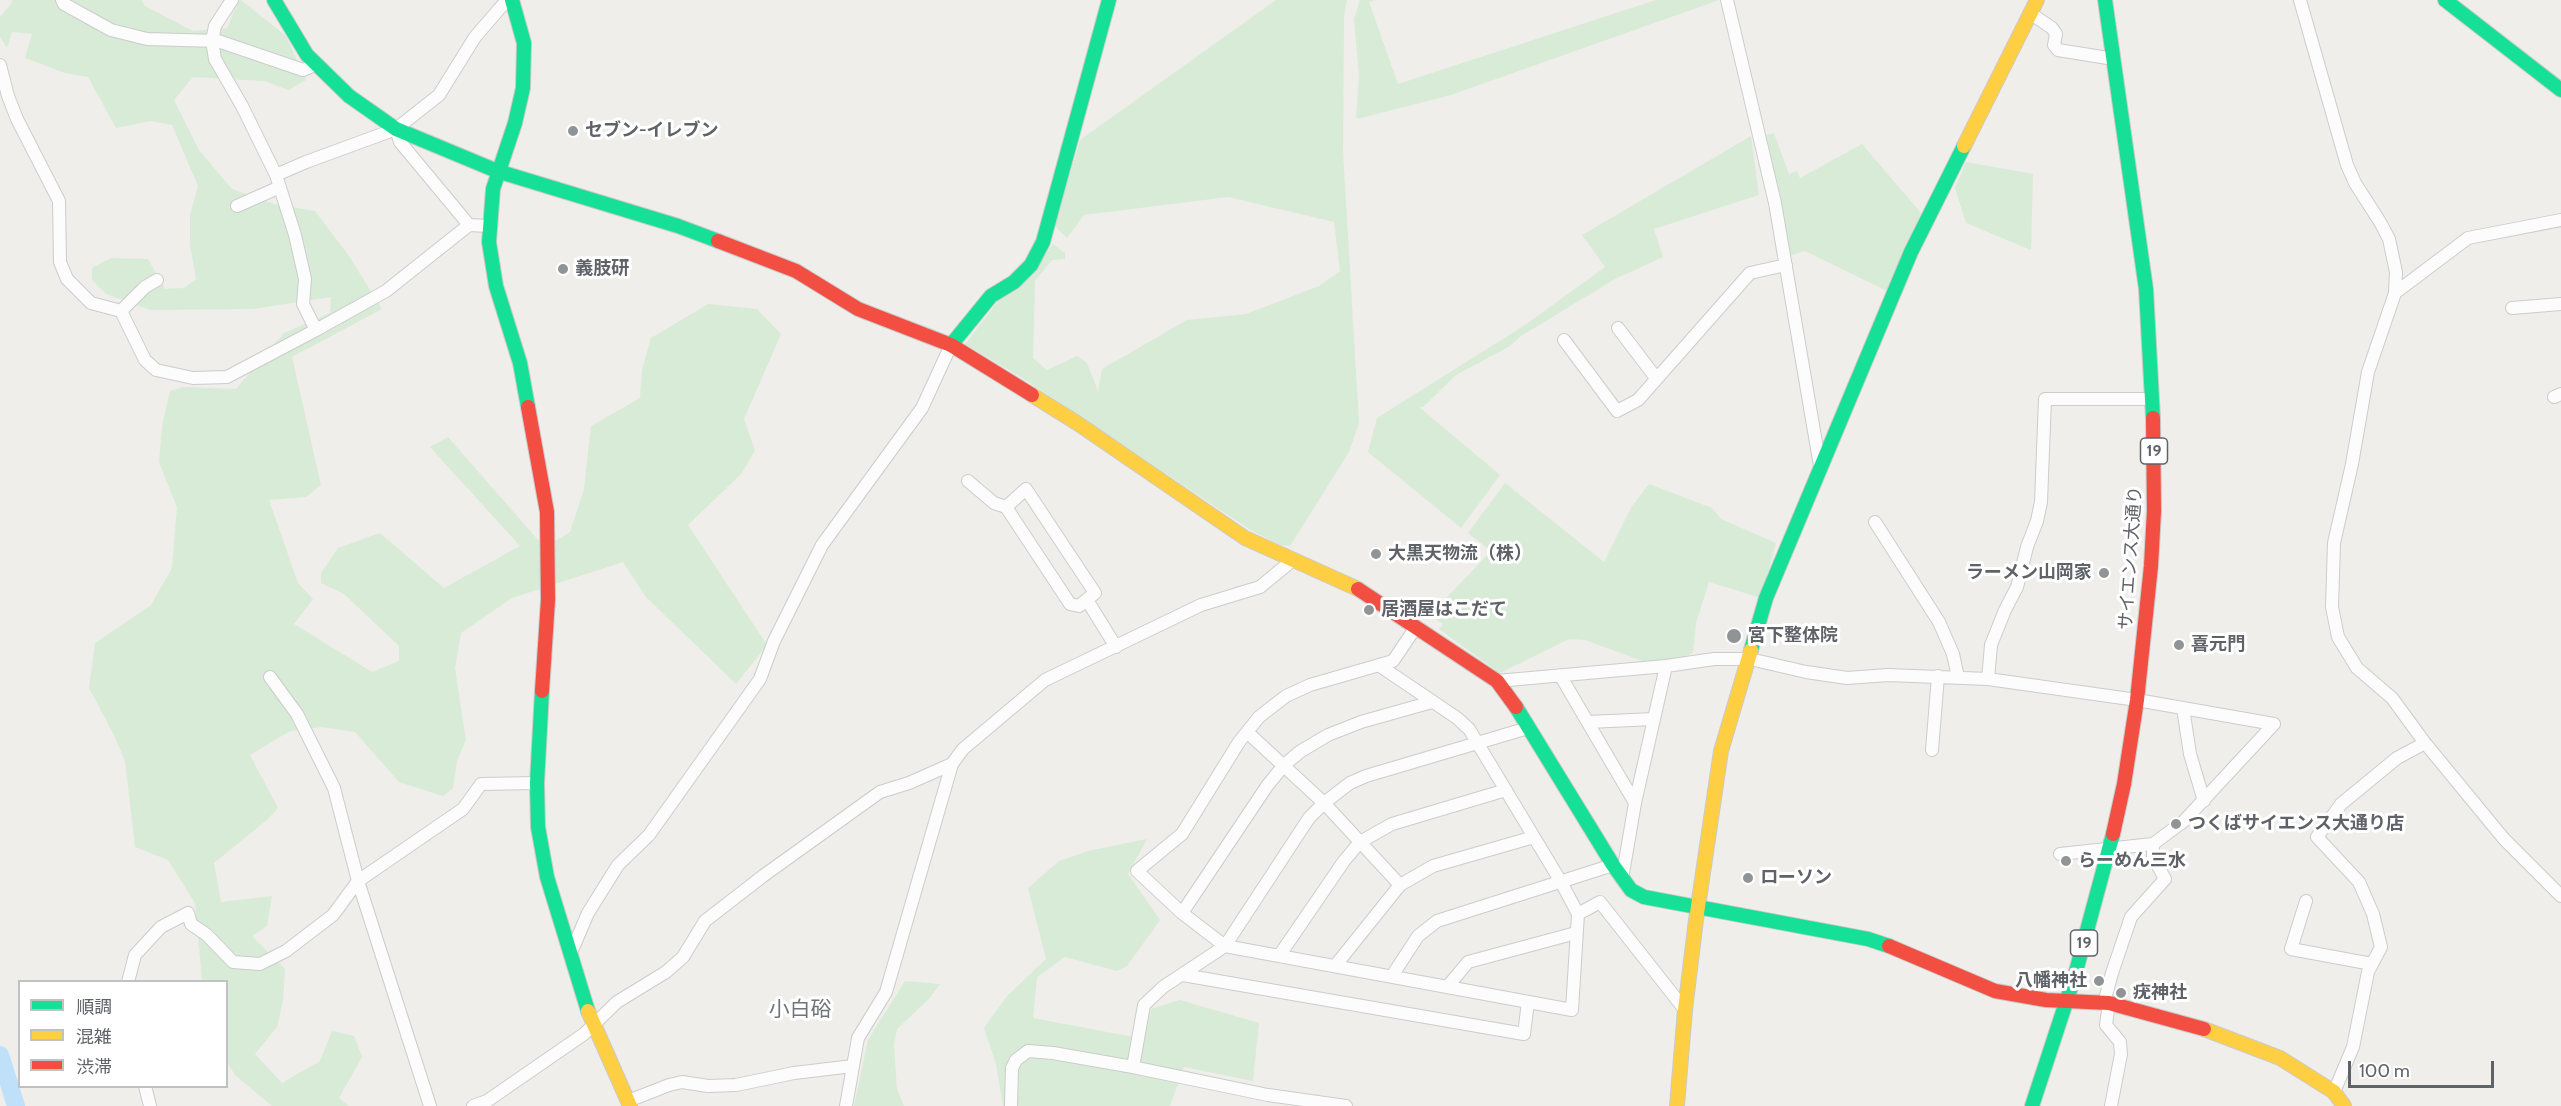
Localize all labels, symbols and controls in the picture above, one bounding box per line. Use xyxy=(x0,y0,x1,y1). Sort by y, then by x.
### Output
place label: セブン-イレブン xyxy=(585,120,719,142)
marker: セブン-イレブン xyxy=(566,124,580,138)
place label: 義肢研 xyxy=(575,258,629,280)
marker: 義肢研 xyxy=(556,262,570,276)
road number: 19 xyxy=(2140,438,2168,464)
street label: サイエンス大通り xyxy=(2115,485,2147,631)
place label: 大黒天物流（株） xyxy=(1388,543,1532,565)
marker: 大黒天物流（株） xyxy=(1369,547,1383,561)
place label: ラーメン山岡家 xyxy=(1966,562,2092,584)
marker: ラーメン山岡家 xyxy=(2097,566,2111,580)
place label: 居酒屋はこだて xyxy=(1381,599,1507,621)
marker: 居酒屋はこだて xyxy=(1362,603,1376,617)
place label: 宮下整体院 xyxy=(1748,625,1838,647)
marker: 宮下整体院 xyxy=(1725,627,1743,645)
place label: 喜元門 xyxy=(2191,634,2245,656)
marker: 喜元門 xyxy=(2172,638,2186,652)
place label: つくばサイエンス大通り店 xyxy=(2188,813,2404,835)
marker: つくばサイエンス大通り店 xyxy=(2169,817,2183,831)
place label: らーめん三水 xyxy=(2078,850,2186,872)
marker: らーめん三水 xyxy=(2059,854,2073,868)
place label: ローソン xyxy=(1760,867,1832,889)
marker: ローソン xyxy=(1741,871,1755,885)
road number: 19 xyxy=(2070,930,2098,956)
place label: 八幡神社 xyxy=(2015,970,2087,992)
marker: 八幡神社 xyxy=(2092,974,2106,988)
legend xyxy=(18,980,228,1088)
place label: 疣神社 xyxy=(2133,982,2187,1004)
marker: 疣神社 xyxy=(2114,986,2128,1000)
text: 順調 xyxy=(76,996,112,1018)
district label: 小白硲 xyxy=(769,997,831,1023)
text: 混雑 xyxy=(76,1026,112,1048)
scale bar xyxy=(2351,1049,2496,1087)
text: 渋滞 xyxy=(76,1056,112,1078)
text: 100 m xyxy=(2359,1060,2410,1082)

